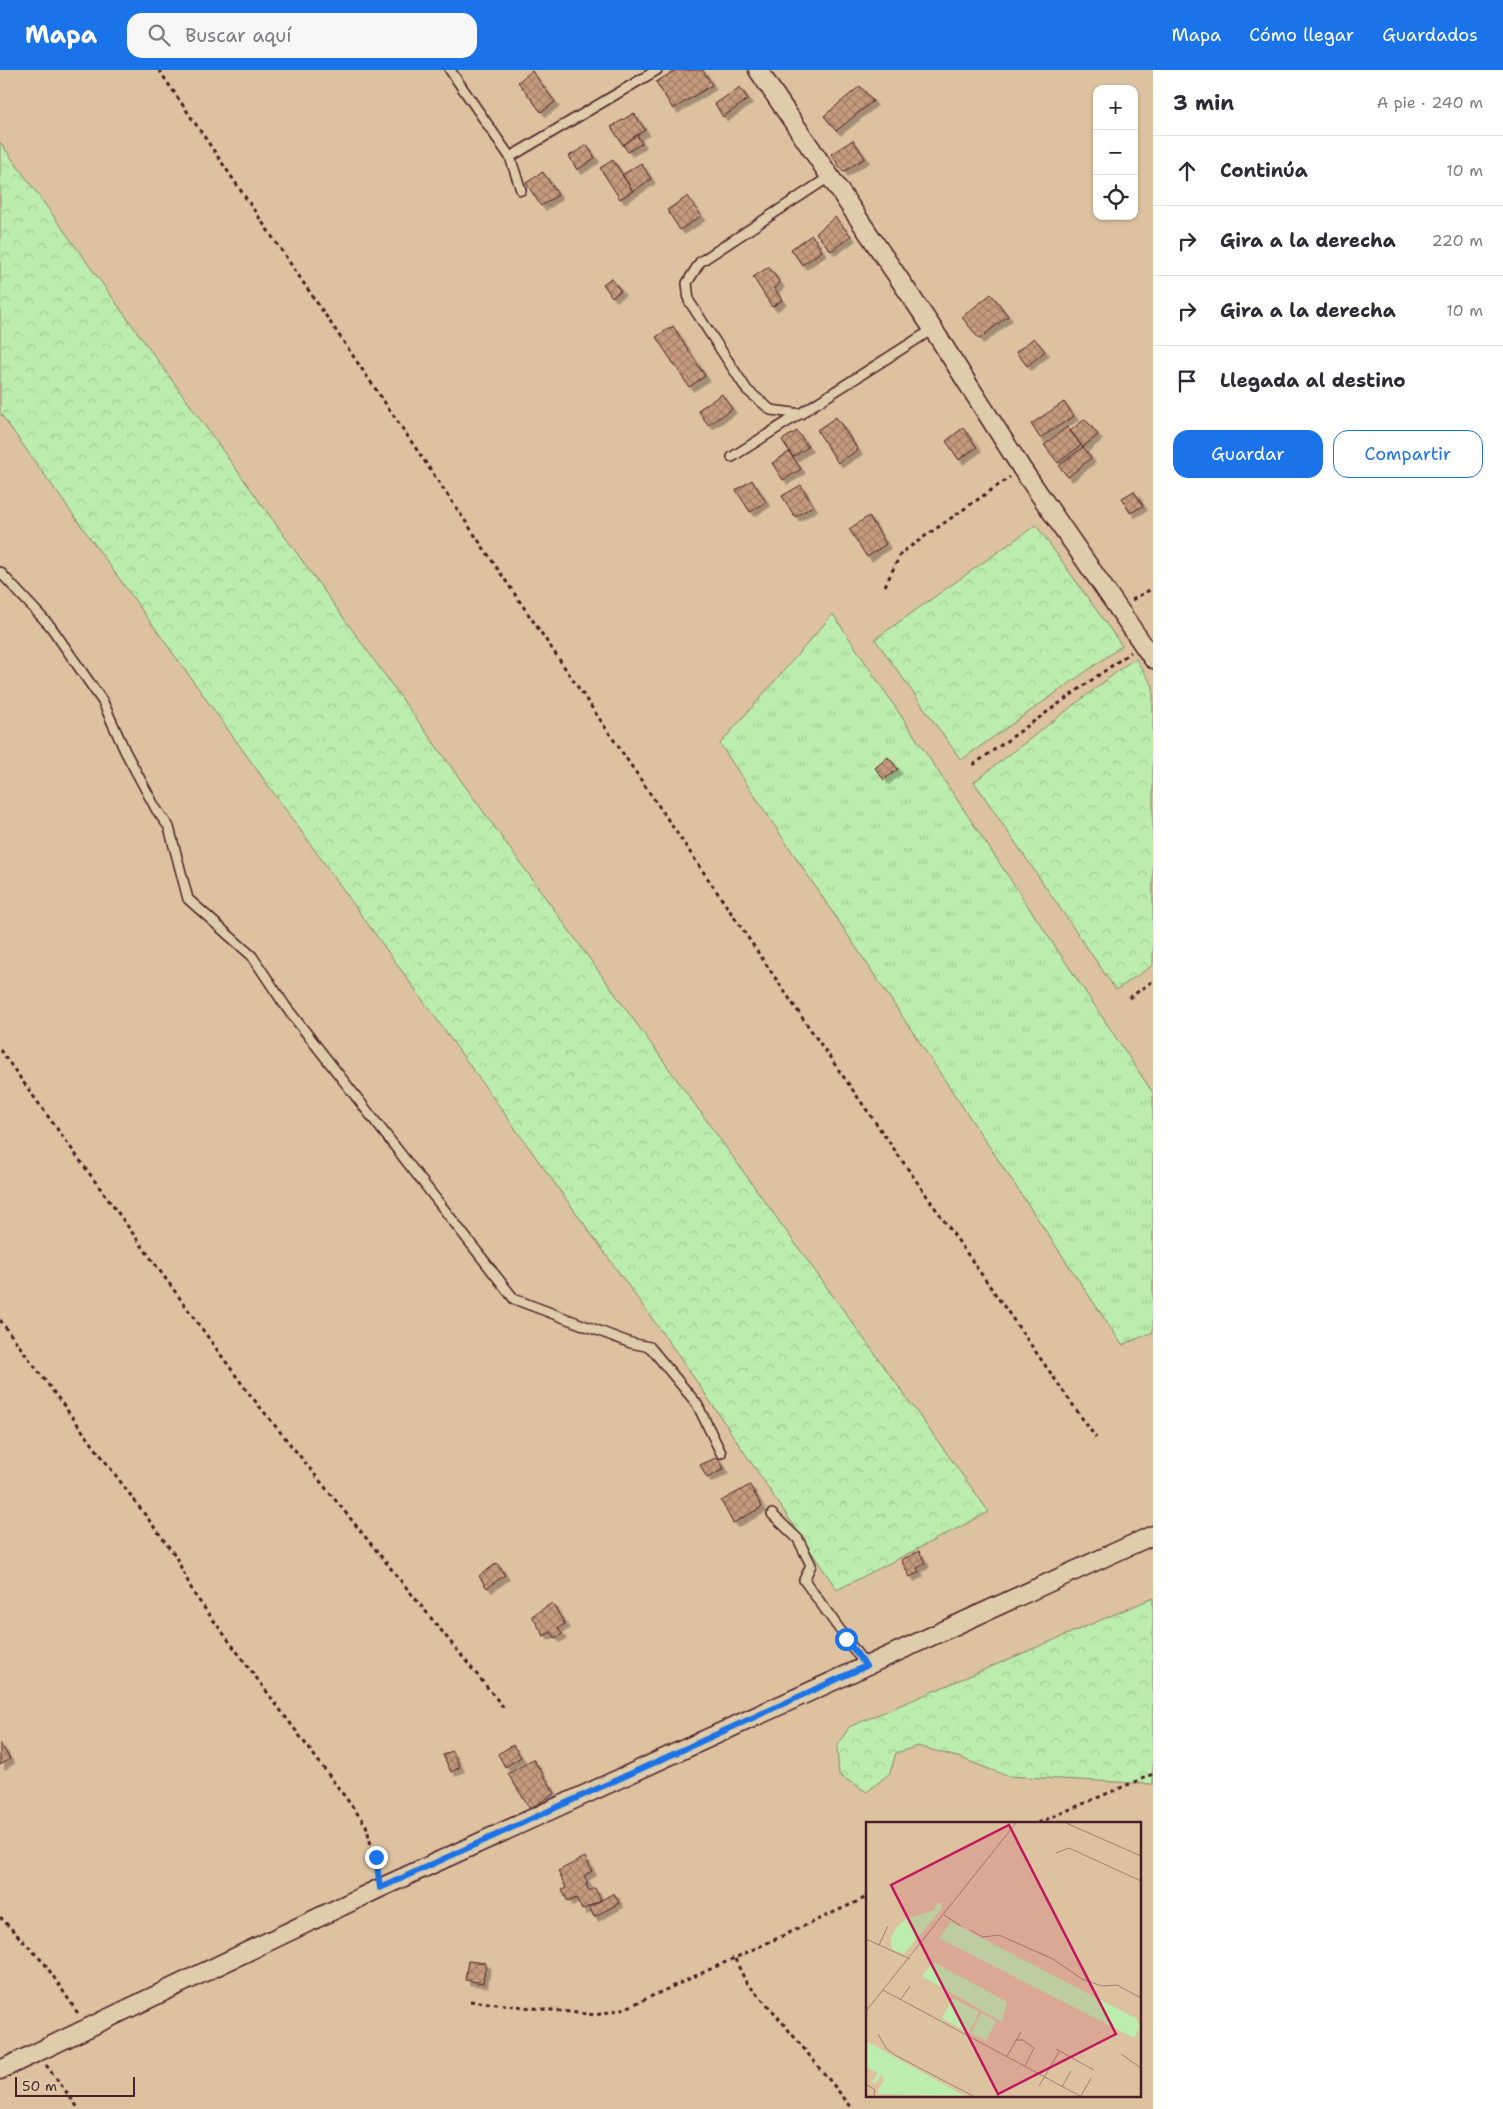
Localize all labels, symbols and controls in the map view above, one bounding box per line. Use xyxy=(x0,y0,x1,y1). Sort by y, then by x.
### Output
search box xyxy=(127,13,477,58)
text: Mapa xyxy=(25,19,97,51)
icon: search xyxy=(145,21,173,49)
text: Buscar aquí xyxy=(185,23,292,48)
text: Mapa xyxy=(1171,23,1221,47)
text: Cómo llegar xyxy=(1249,23,1354,47)
text: Guardados xyxy=(1382,23,1478,47)
map controls xyxy=(1093,85,1138,220)
button: + xyxy=(1093,85,1138,130)
text: 3 min xyxy=(1173,89,1234,117)
text: A pie · 240 m xyxy=(1377,92,1483,113)
button: − xyxy=(1093,130,1138,175)
icon: ahead xyxy=(1173,157,1201,185)
text: Continúa xyxy=(1220,158,1308,183)
text: 10 m xyxy=(1446,160,1483,181)
button: locate xyxy=(1093,175,1138,220)
icon: right xyxy=(1173,227,1201,255)
text: Gira a la derecha xyxy=(1220,228,1396,253)
text: 220 m xyxy=(1431,230,1483,251)
icon: right xyxy=(1173,297,1201,325)
text: Gira a la derecha xyxy=(1220,298,1396,323)
text: 10 m xyxy=(1446,300,1483,321)
icon: arrive xyxy=(1173,367,1201,395)
text: Llegada al destino xyxy=(1220,368,1406,393)
button: Guardar xyxy=(1173,430,1323,478)
button: Compartir xyxy=(1333,430,1483,478)
route start xyxy=(835,1628,858,1651)
inset map xyxy=(866,1822,1140,2096)
route end xyxy=(365,1846,388,1869)
scale bar xyxy=(15,2074,135,2097)
text: 50 m xyxy=(22,2077,57,2095)

